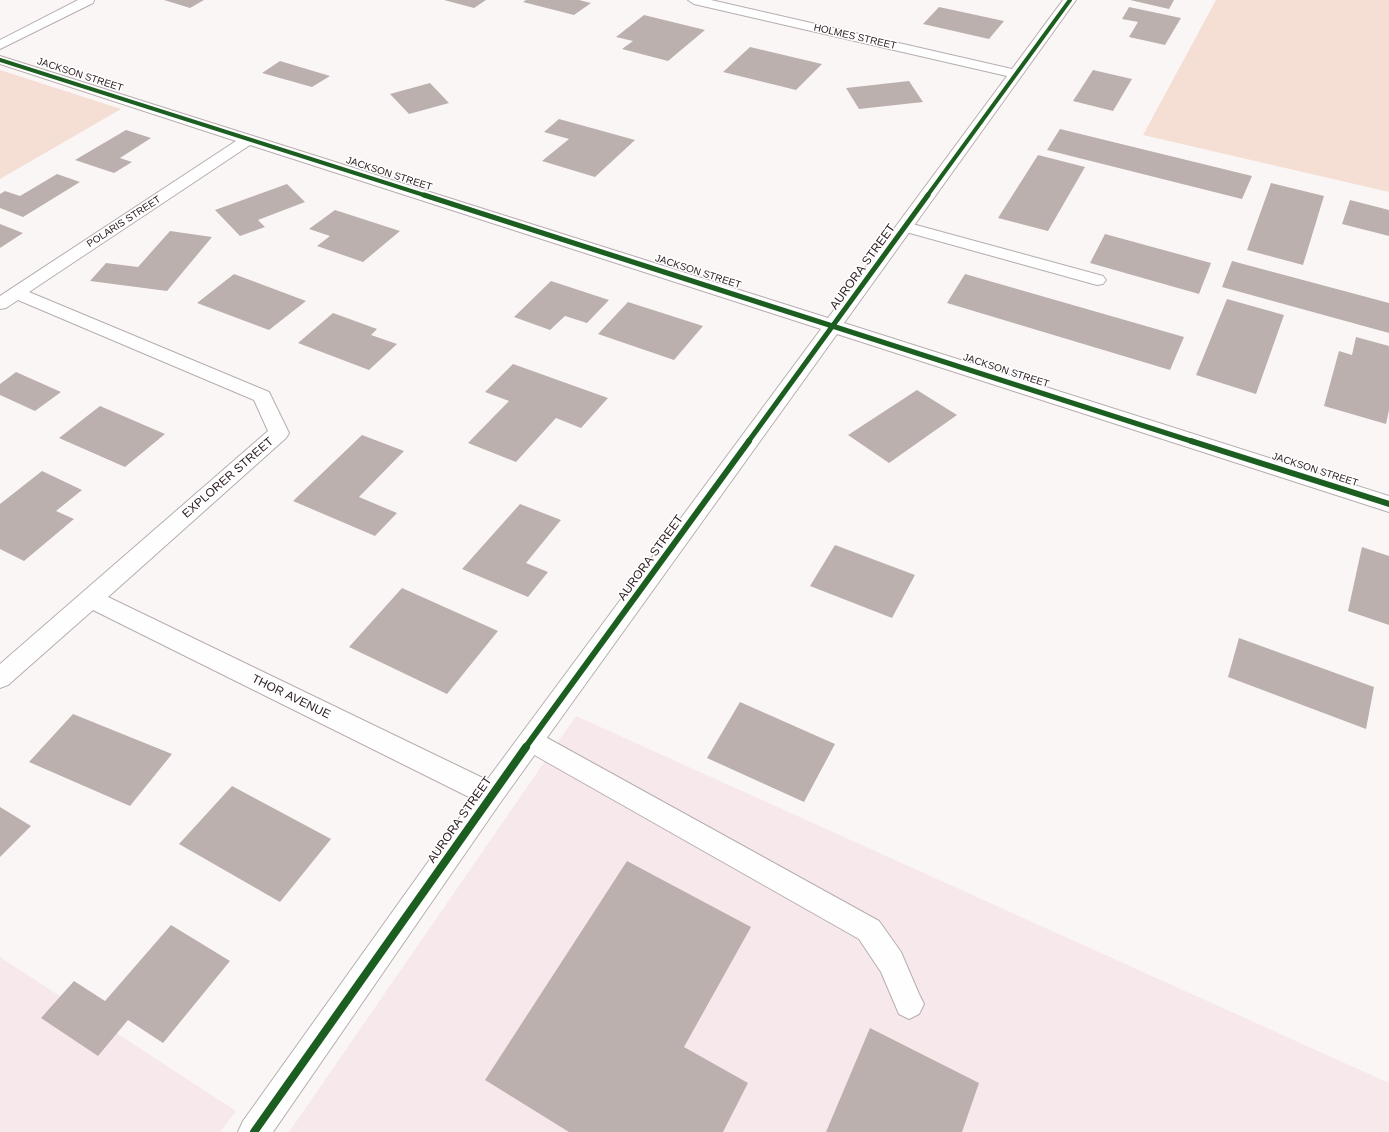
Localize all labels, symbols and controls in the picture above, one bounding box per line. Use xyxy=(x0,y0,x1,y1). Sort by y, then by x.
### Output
street label: HOLMES STREET xyxy=(813,22,897,52)
street label: JACKSON STREET xyxy=(36,55,124,95)
street label: JACKSON STREET xyxy=(345,154,433,194)
street label: POLARIS STREET xyxy=(85,194,163,250)
street label: AURORA STREET xyxy=(827,222,899,312)
street label: JACKSON STREET xyxy=(654,252,742,292)
street label: JACKSON STREET xyxy=(962,351,1050,391)
street label: EXPLORER STREET xyxy=(179,435,277,521)
street label: JACKSON STREET xyxy=(1271,450,1359,490)
street label: AURORA STREET xyxy=(615,513,687,603)
street label: THOR AVENUE xyxy=(249,672,333,722)
street label: AURORA STREET xyxy=(425,774,495,866)

